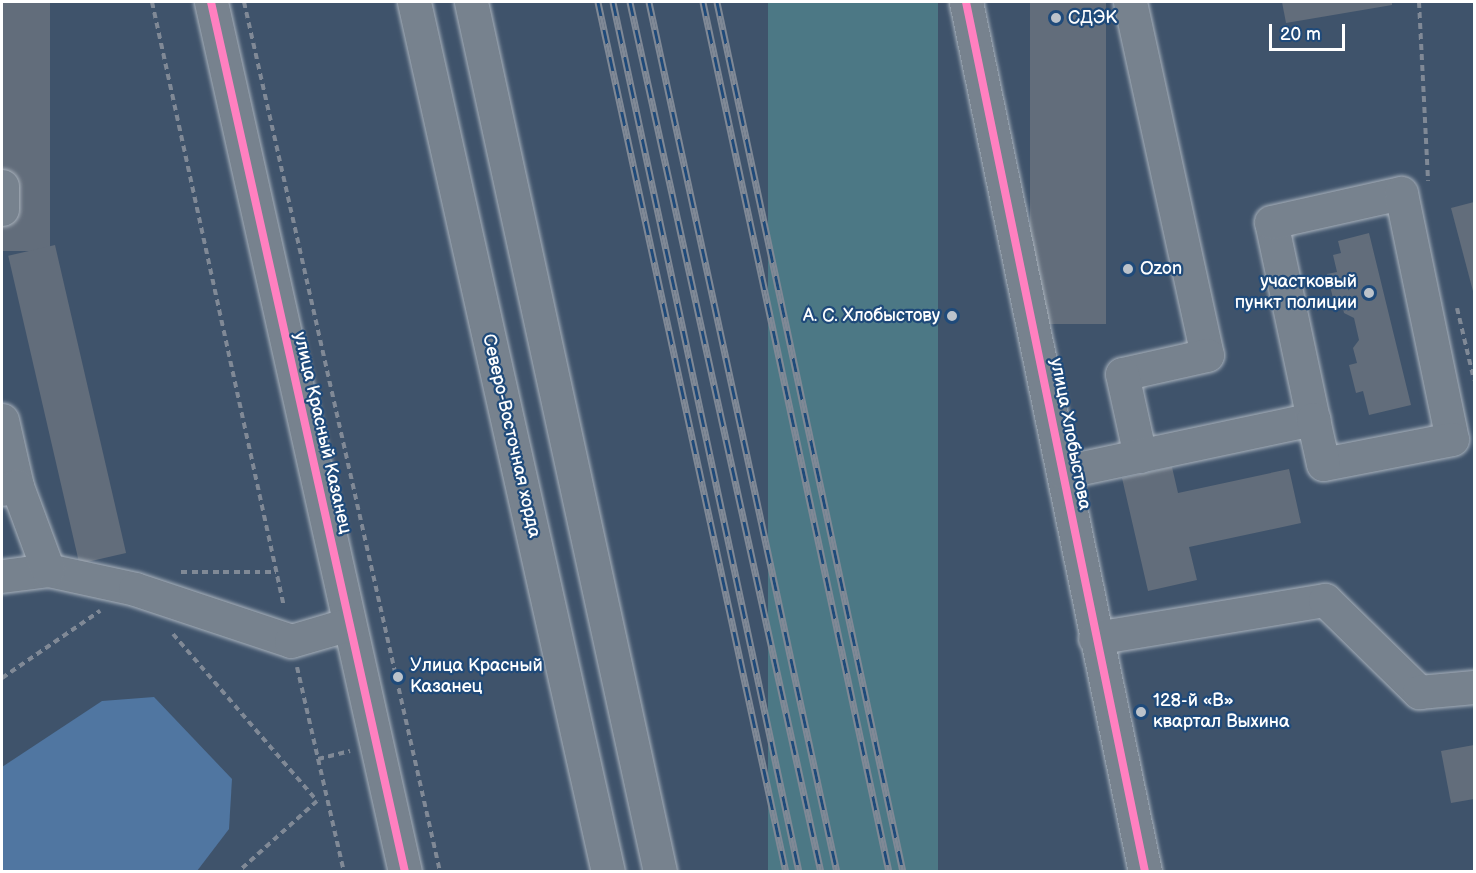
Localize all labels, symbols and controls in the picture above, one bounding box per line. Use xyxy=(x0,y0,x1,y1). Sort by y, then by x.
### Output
place label: СДЭК xyxy=(1068,7,1117,29)
marker: СДЭК xyxy=(1049,11,1063,25)
scale bar xyxy=(1272,12,1348,50)
text: 20 m xyxy=(1280,24,1321,45)
place label: Ozon xyxy=(1140,258,1182,280)
marker: Ozon xyxy=(1121,262,1135,276)
place label: участковый пункт полиции xyxy=(1235,272,1357,314)
marker: участковый пункт полиции xyxy=(1362,286,1376,300)
place label: А. С. Хлобыстову xyxy=(803,305,940,327)
marker: А. С. Хлобыстову xyxy=(945,309,959,323)
street label: улица Красный Казанец xyxy=(288,330,356,536)
street label: Северо-Восточная хорда xyxy=(477,332,545,540)
street label: улица Хлобыстова xyxy=(1045,356,1095,512)
place label: Улица Красный Казанец xyxy=(410,656,543,698)
marker: Улица Красный Казанец xyxy=(391,670,405,684)
place label: 128-й «В» квартал Выхина xyxy=(1153,691,1290,734)
marker: 128-й «В» квартал Выхина xyxy=(1134,705,1148,719)

